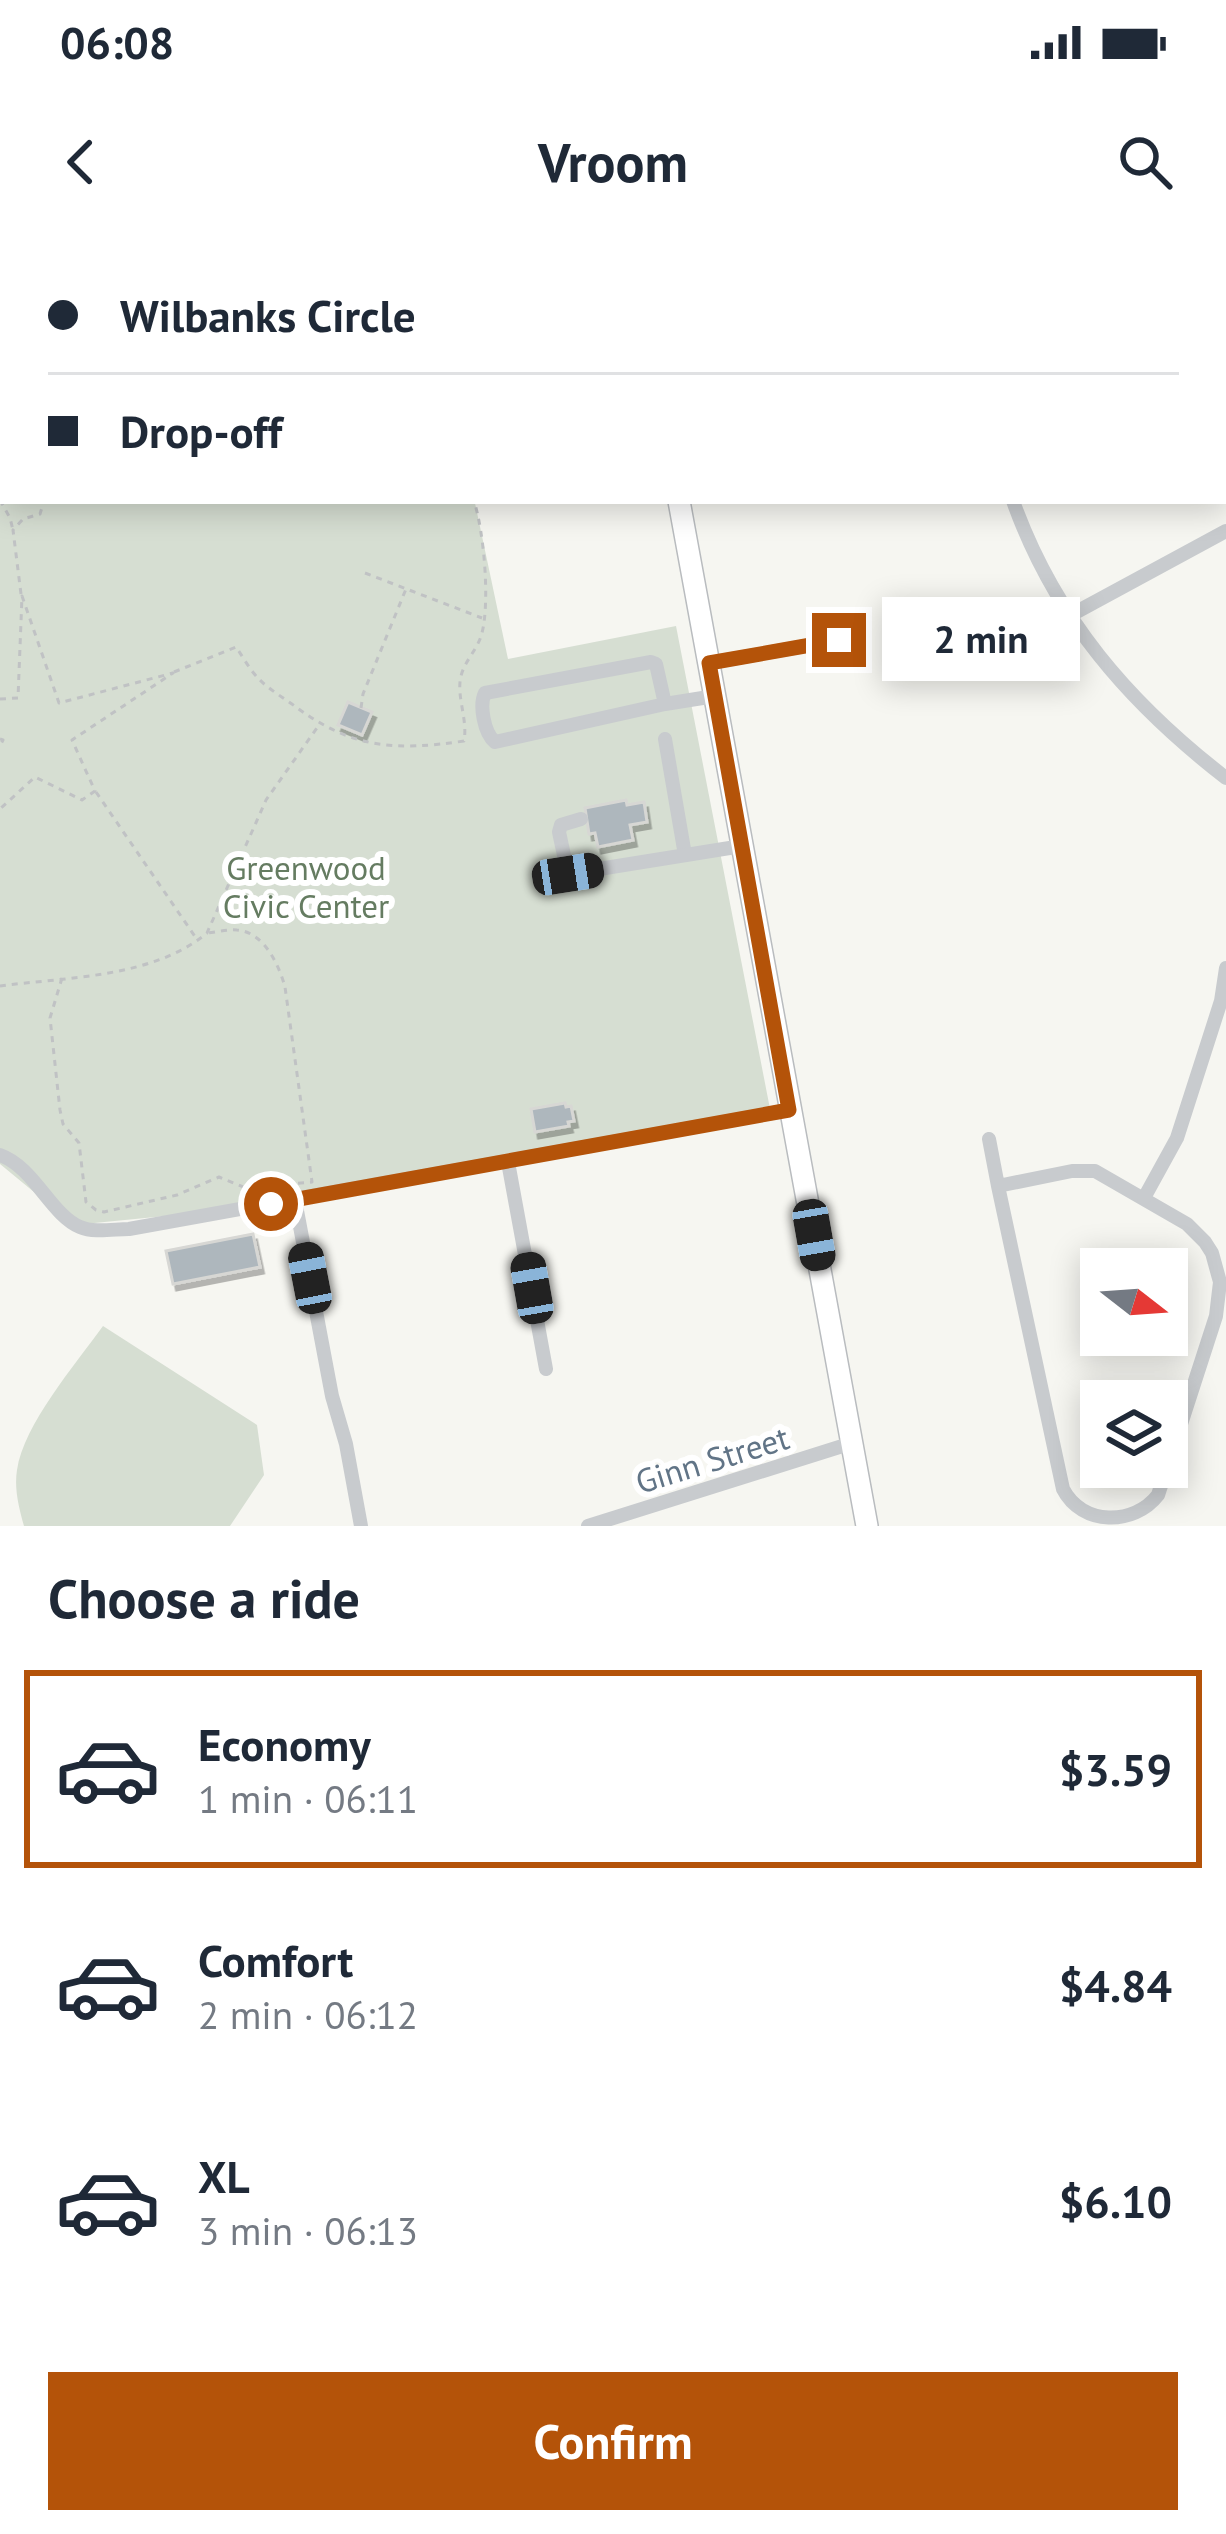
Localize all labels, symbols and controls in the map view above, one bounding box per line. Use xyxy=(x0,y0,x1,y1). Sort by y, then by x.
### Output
text: 06:08 xyxy=(60,13,174,71)
text: Vroom xyxy=(538,127,688,197)
icon: back xyxy=(48,129,114,195)
icon: search xyxy=(1112,129,1178,195)
text: Wilbanks Circle xyxy=(120,286,416,344)
text: Drop-off xyxy=(120,402,282,460)
callout: 2 min xyxy=(881,598,1079,682)
route end xyxy=(812,613,866,667)
text: 2 min xyxy=(933,613,1029,664)
park label: Greenwood Civic Center xyxy=(223,846,389,927)
car xyxy=(530,851,606,897)
route start xyxy=(244,1177,298,1231)
car xyxy=(790,1196,838,1274)
car xyxy=(285,1239,335,1317)
north arrow xyxy=(1080,1248,1188,1356)
map controls xyxy=(1080,1248,1188,1488)
car xyxy=(508,1249,556,1327)
button: layers xyxy=(1080,1380,1188,1488)
street label: Ginn Street xyxy=(630,1415,794,1503)
text: Choose a ride xyxy=(48,1563,360,1633)
icon: car xyxy=(54,1715,162,1823)
text: Economy xyxy=(198,1715,371,1773)
text: $3.59 xyxy=(1059,1740,1172,1798)
text: 1 min · 06:11 xyxy=(198,1773,418,1824)
icon: car xyxy=(54,1931,162,2039)
text: Comfort xyxy=(198,1931,353,1989)
text: $4.84 xyxy=(1059,1956,1172,2014)
text: 2 min · 06:12 xyxy=(198,1989,418,2040)
icon: car xyxy=(54,2147,162,2255)
text: XL xyxy=(198,2147,250,2205)
text: $6.10 xyxy=(1059,2172,1172,2230)
text: 3 min · 06:13 xyxy=(198,2205,418,2256)
button: Confirm xyxy=(48,2372,1178,2510)

